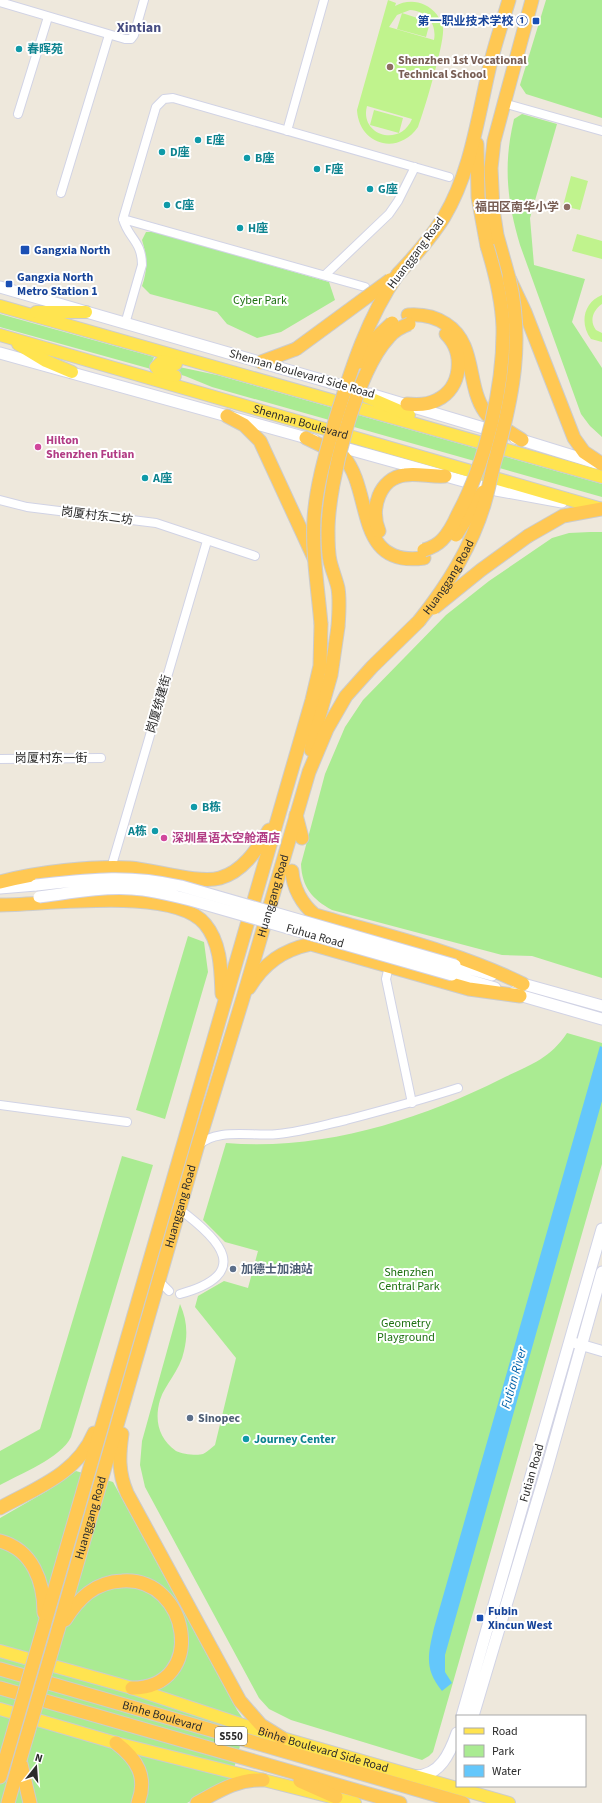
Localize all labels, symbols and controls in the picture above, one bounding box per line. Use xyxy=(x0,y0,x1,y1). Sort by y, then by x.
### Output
place label: 第一职业技术学校 ① xyxy=(418,13,528,30)
marker: 第一职业技术学校 ① xyxy=(531,16,541,26)
district label: Xintian xyxy=(117,18,161,38)
place label: 春晖苑 xyxy=(27,41,63,58)
marker: 春晖苑 xyxy=(14,44,24,54)
place label: Shenzhen 1st Vocational Technical School xyxy=(398,52,527,83)
marker: Shenzhen 1st Vocational Technical School xyxy=(385,62,395,72)
place label: E座 xyxy=(206,132,225,149)
marker: E座 xyxy=(193,135,203,145)
place label: D座 xyxy=(170,144,190,161)
marker: D座 xyxy=(157,147,167,157)
place label: B座 xyxy=(255,150,274,167)
marker: B座 xyxy=(242,153,252,163)
place label: F座 xyxy=(325,161,343,178)
marker: F座 xyxy=(312,164,322,174)
place label: G座 xyxy=(378,181,398,198)
marker: G座 xyxy=(365,184,375,194)
place label: C座 xyxy=(175,197,194,214)
place label: 福田区南华小学 xyxy=(475,199,559,216)
marker: C座 xyxy=(162,200,172,210)
marker: 福田区南华小学 xyxy=(562,202,572,212)
street label: Huanggang Road xyxy=(383,214,449,292)
place label: H座 xyxy=(248,220,268,237)
marker: H座 xyxy=(235,223,245,233)
place label: Gangxia North xyxy=(34,242,110,259)
marker: Gangxia North xyxy=(19,244,31,256)
place label: Gangxia North Metro Station 1 xyxy=(17,269,98,300)
marker: Gangxia North Metro Station 1 xyxy=(4,279,14,289)
park label: Cyber Park xyxy=(233,292,287,309)
street label: Shennan Boulevard Side Road xyxy=(227,345,377,403)
street label: Shennan Boulevard xyxy=(251,400,350,444)
place label: Hilton Shenzhen Futian xyxy=(46,432,135,463)
marker: Hilton Shenzhen Futian xyxy=(33,442,43,452)
place label: A座 xyxy=(152,470,172,487)
marker: A座 xyxy=(140,473,150,483)
street label: 岗厦村东二坊 xyxy=(60,503,134,529)
street label: Huanggang Road xyxy=(418,537,478,618)
street label: 岗厦统建街 xyxy=(143,673,175,735)
street label: 岗厦村东一街 xyxy=(15,750,87,767)
place label: B栋 xyxy=(202,799,221,816)
marker: B栋 xyxy=(189,802,199,812)
place label: A栋 xyxy=(127,823,147,840)
marker: A栋 xyxy=(150,826,160,836)
place label: 深圳星语太空舱酒店 xyxy=(172,830,280,847)
marker: 深圳星语太空舱酒店 xyxy=(159,833,169,843)
street label: Huanggang Road xyxy=(253,852,293,939)
street label: Fuhua Road xyxy=(284,920,346,952)
street label: Huanggang Road xyxy=(160,1163,200,1250)
place label: 加德士加油站 xyxy=(241,1261,313,1278)
marker: 加德士加油站 xyxy=(228,1264,238,1274)
park label: Shenzhen Central Park xyxy=(378,1264,440,1295)
park label: Geometry Playground xyxy=(377,1315,435,1346)
water label: Futian River xyxy=(497,1345,532,1411)
place label: Sinopec xyxy=(198,1410,241,1427)
marker: Sinopec xyxy=(185,1413,195,1423)
place label: Journey Center xyxy=(254,1431,336,1448)
marker: Journey Center xyxy=(241,1434,251,1444)
street label: Futian Road xyxy=(516,1442,548,1504)
street label: Huanggang Road xyxy=(70,1474,110,1561)
place label: Fubin Xincun West xyxy=(488,1603,553,1634)
marker: Fubin Xincun West xyxy=(475,1613,485,1623)
street label: Binhe Boulevard xyxy=(120,1696,204,1736)
legend xyxy=(456,1715,586,1787)
street label: Binhe Boulevard Side Road xyxy=(256,1722,391,1777)
text: Road xyxy=(492,1723,518,1740)
road number: S550 xyxy=(215,1727,247,1745)
text: Park xyxy=(492,1743,514,1760)
north arrow xyxy=(16,1747,56,1787)
text: N xyxy=(33,1750,44,1766)
text: Water xyxy=(492,1763,522,1780)

